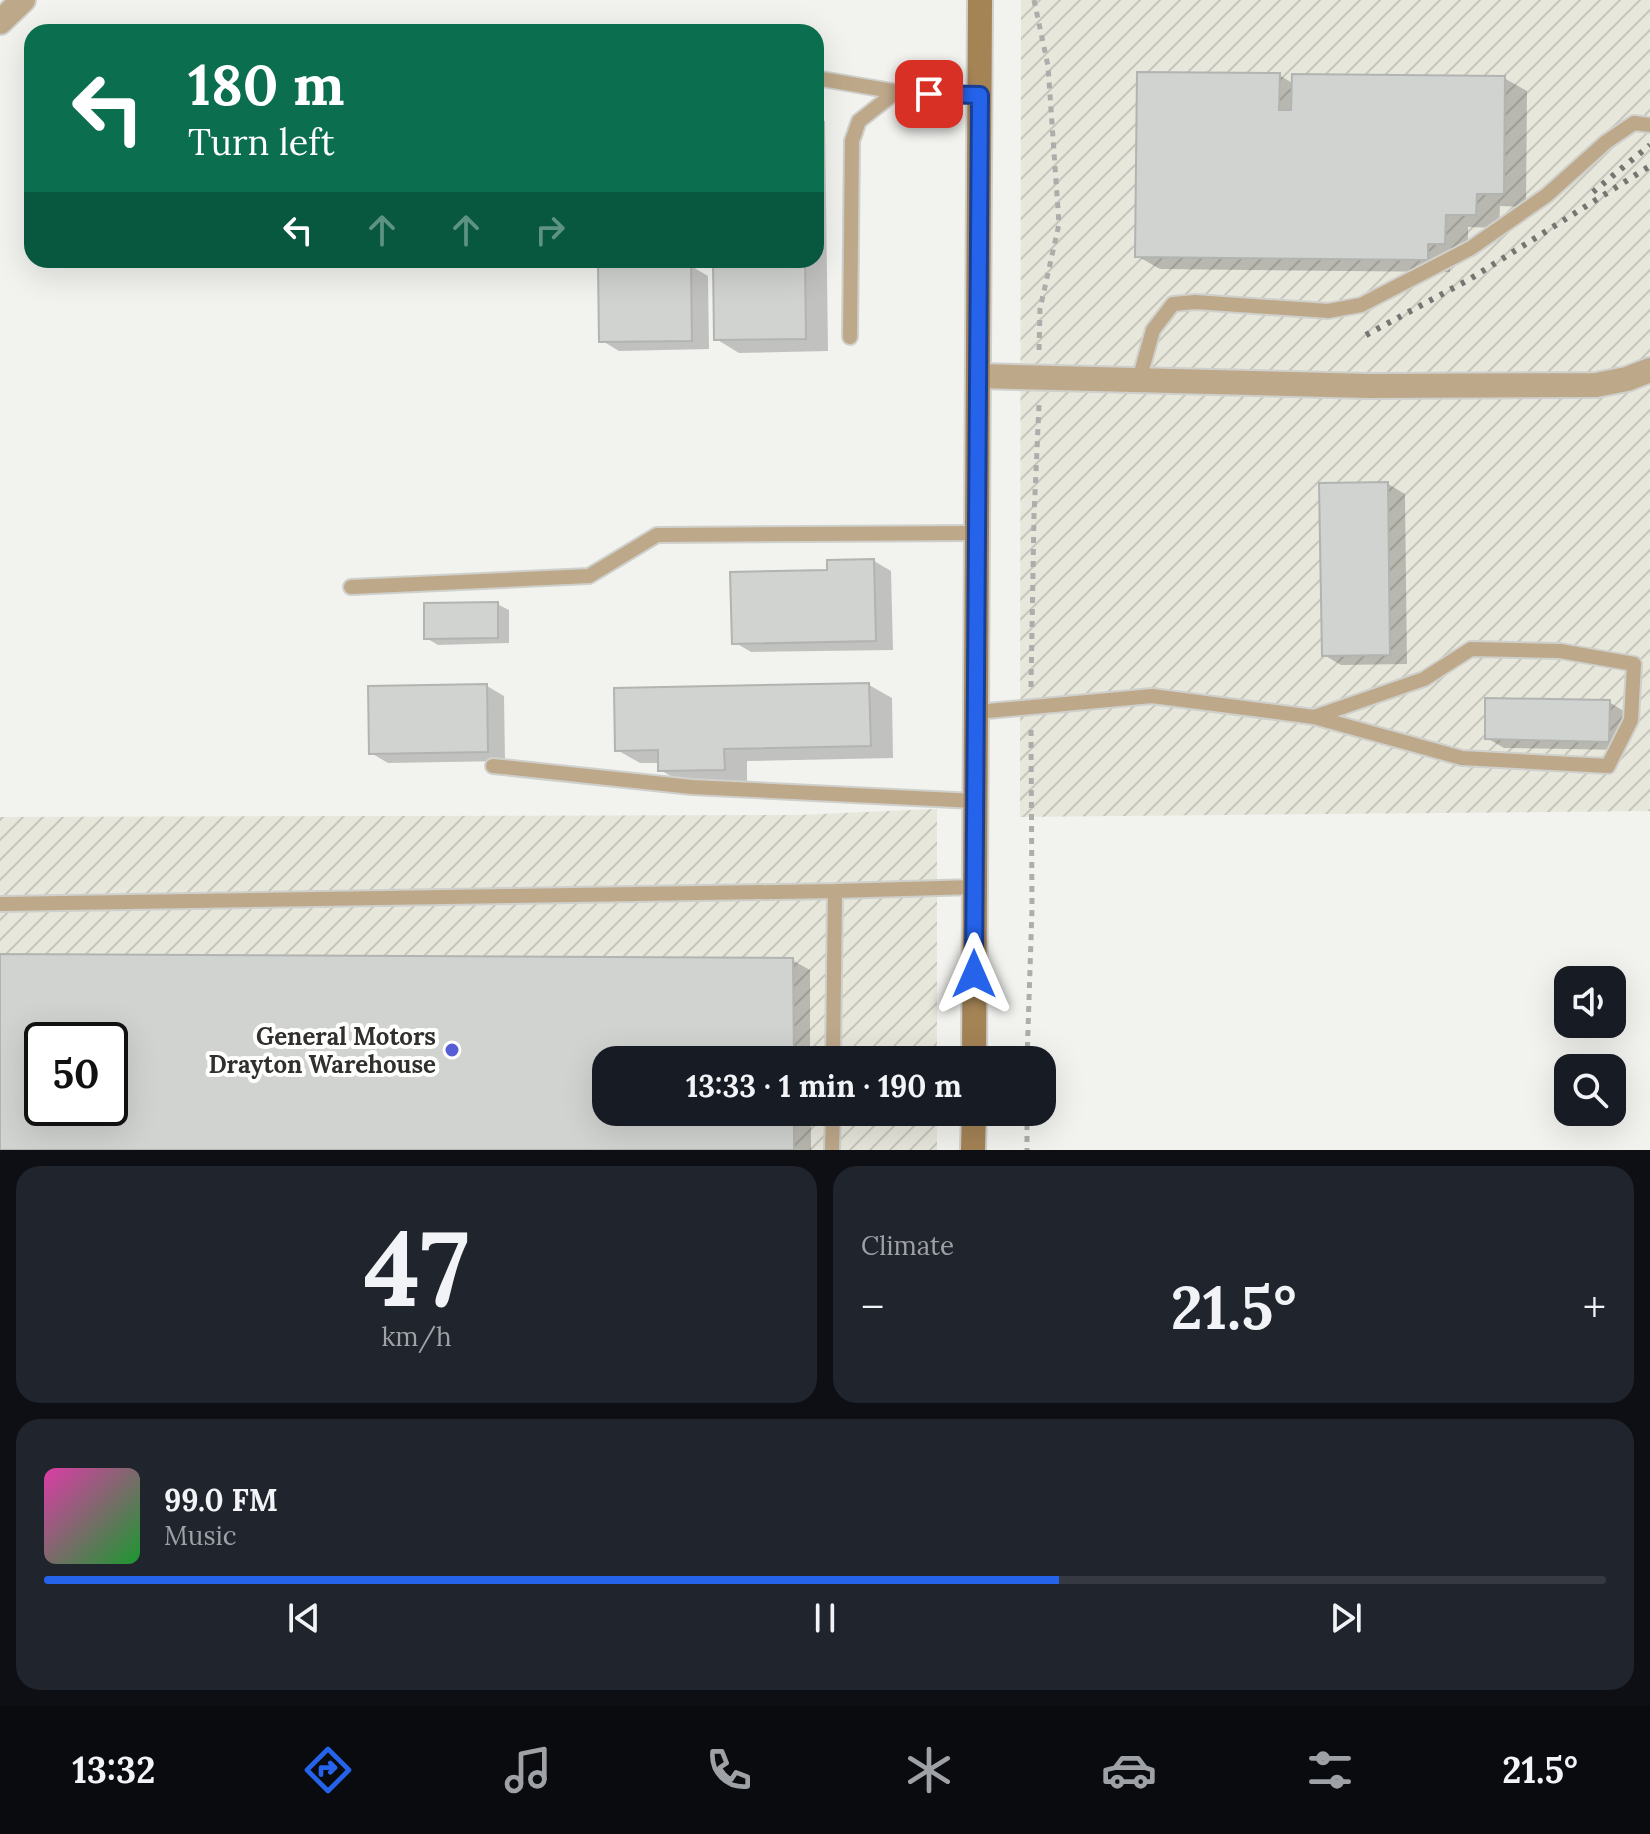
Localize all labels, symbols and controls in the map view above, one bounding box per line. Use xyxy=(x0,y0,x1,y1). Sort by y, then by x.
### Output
text: 180 m xyxy=(188,49,345,120)
icon: left xyxy=(56,56,160,160)
pin xyxy=(895,60,963,128)
icon: arrive xyxy=(907,72,951,116)
text: Turn left xyxy=(188,119,335,165)
icon: left xyxy=(276,208,320,252)
icon: ahead xyxy=(360,208,404,252)
icon: ahead xyxy=(444,208,488,252)
icon: right xyxy=(528,208,572,252)
position arrow xyxy=(932,932,1016,1016)
map controls xyxy=(1554,966,1626,1126)
button: sound xyxy=(1554,966,1626,1038)
place label: General Motors Drayton Warehouse xyxy=(208,1021,436,1080)
speed limit sign: 50 xyxy=(24,1022,128,1126)
marker: General Motors Drayton Warehouse xyxy=(443,1041,461,1059)
button: search xyxy=(1554,1054,1626,1126)
text: 13:33 · 1 min · 190 m xyxy=(686,1067,962,1105)
text: 47 xyxy=(364,1201,469,1334)
text: Climate xyxy=(861,1229,954,1262)
text: 21.5° xyxy=(1171,1269,1296,1345)
text: − xyxy=(861,1279,884,1335)
text: + xyxy=(1583,1279,1606,1335)
text: km/h xyxy=(381,1320,452,1353)
text: 99.0 FM xyxy=(164,1481,278,1519)
text: Music xyxy=(164,1519,237,1552)
icon: previous xyxy=(282,1596,326,1640)
icon: pause xyxy=(803,1596,847,1640)
icon: next xyxy=(1324,1596,1368,1640)
icon: directions xyxy=(300,1742,356,1798)
icon: music xyxy=(500,1742,556,1798)
icon: phone xyxy=(701,1742,757,1798)
icon: climate xyxy=(901,1742,957,1798)
icon: car xyxy=(1101,1742,1157,1798)
icon: filters xyxy=(1302,1742,1358,1798)
text: 13:32 xyxy=(72,1747,155,1793)
text: 21.5° xyxy=(1502,1747,1578,1793)

